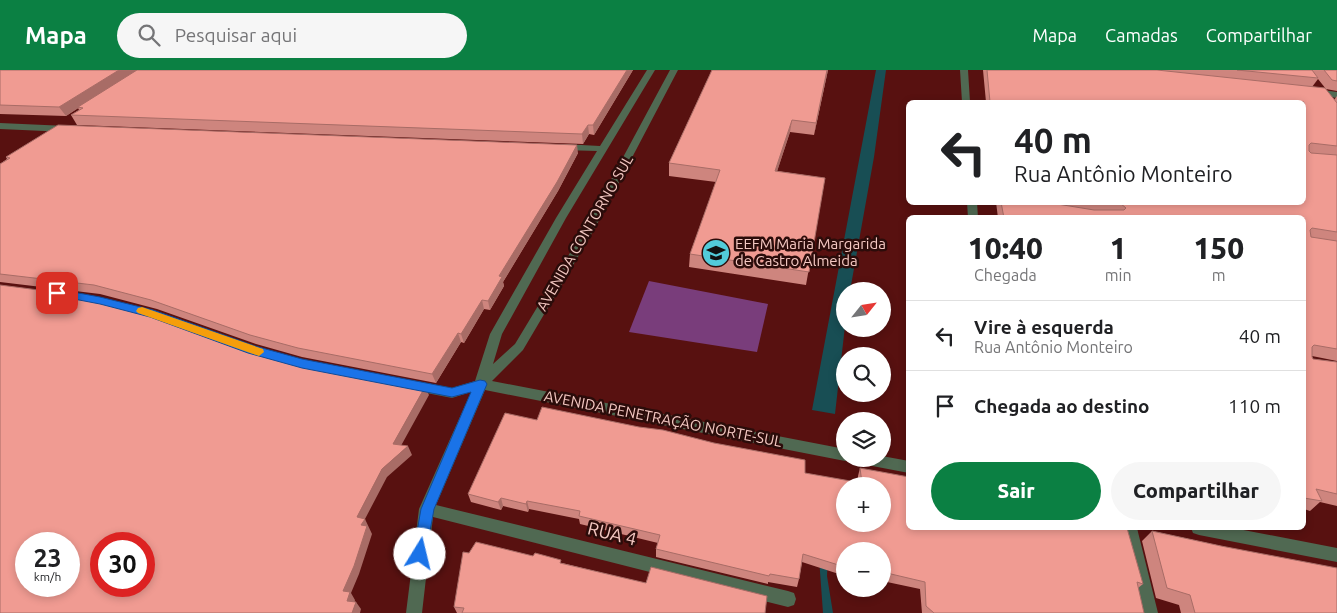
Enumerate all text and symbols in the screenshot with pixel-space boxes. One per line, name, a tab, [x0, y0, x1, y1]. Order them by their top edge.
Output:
search box	[117, 13, 467, 58]
icon: search	[135, 21, 163, 49]
text: Mapa	[25, 22, 87, 49]
text: Pesquisar aqui	[175, 24, 297, 46]
text: Mapa	[1032, 25, 1077, 45]
text: Camadas	[1105, 25, 1178, 45]
text: Compartilhar	[1206, 25, 1312, 45]
icon: left	[931, 120, 996, 185]
text: 40 m	[1014, 120, 1092, 160]
street label: AVENIDA CONTORNO SUL	[533, 152, 636, 314]
text: Rua Antônio Monteiro	[1014, 161, 1233, 186]
text: 10:40	[968, 231, 1043, 265]
text: 1	[1110, 231, 1127, 265]
text: 150	[1193, 231, 1244, 265]
place label: EEFM Maria Margarida de Castro Almeida	[735, 235, 886, 269]
school or university icon: EEFM Maria Margarida de Castro Almeida	[701, 238, 731, 268]
text: Chegada	[974, 266, 1037, 284]
text: min	[1105, 266, 1132, 284]
text: m	[1212, 266, 1226, 284]
pin	[36, 272, 78, 314]
icon: arrive	[43, 279, 71, 307]
north arrow	[836, 282, 891, 338]
map controls	[836, 282, 891, 597]
text: Vire à esquerda	[974, 316, 1114, 338]
icon: left	[931, 322, 959, 350]
text: 40 m	[1239, 325, 1281, 347]
text: Rua Antônio Monteiro	[974, 338, 1133, 356]
button: search	[836, 347, 891, 402]
street label: AVENIDA PENETRAÇÃO NORTE-SUL	[543, 387, 784, 450]
icon: arrive	[931, 392, 959, 420]
text: Chegada ao destino	[974, 395, 1150, 417]
text: 110 m	[1228, 395, 1281, 417]
button: layers	[836, 412, 891, 467]
button: Sair	[931, 462, 1101, 520]
button: Compartilhar	[1111, 462, 1281, 520]
button: +	[836, 477, 891, 532]
street label: RUA 4	[586, 517, 639, 549]
position arrow	[393, 527, 445, 579]
speed limit sign: 30	[90, 532, 155, 597]
button: −	[836, 542, 891, 597]
text: 23	[33, 544, 62, 572]
text: km/h	[34, 570, 61, 583]

